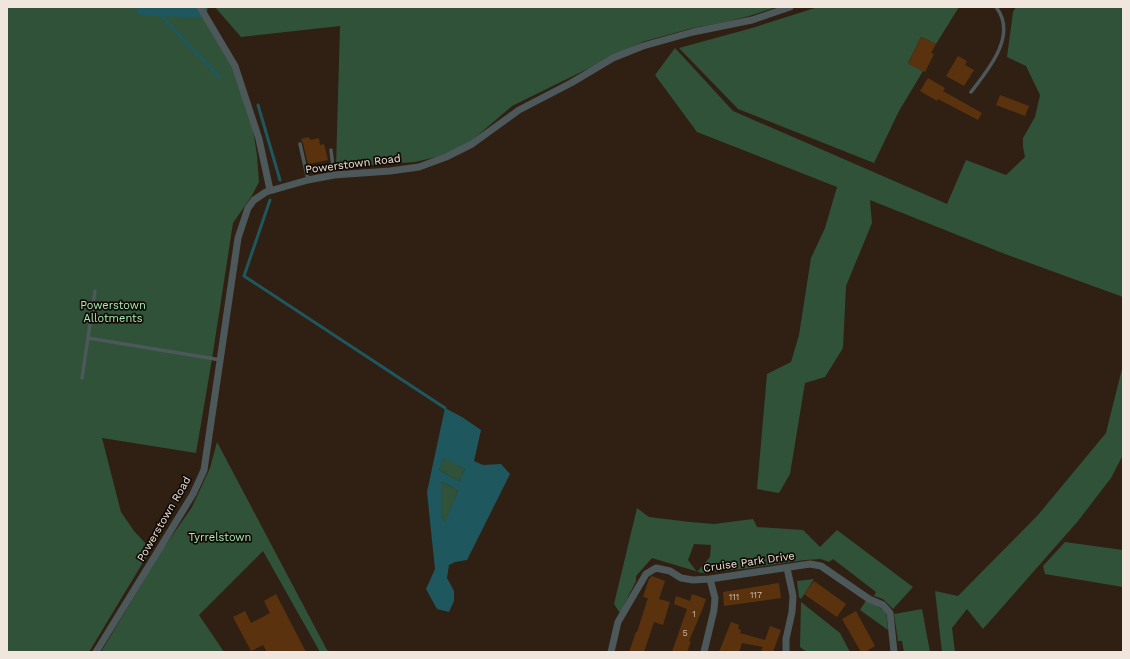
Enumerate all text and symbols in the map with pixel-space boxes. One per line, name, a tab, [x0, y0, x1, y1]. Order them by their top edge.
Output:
street label: Powerstown Road	[305, 152, 401, 176]
park label: Powerstown Allotments	[80, 299, 146, 325]
street label: Powerstown Road	[134, 474, 194, 564]
park label: Tyrrelstown	[189, 531, 251, 544]
street label: Cruise Park Drive	[702, 549, 796, 575]
house number: 117	[750, 590, 762, 600]
house number: 111	[729, 592, 739, 602]
house number: 1	[692, 609, 696, 619]
house number: 5	[682, 628, 688, 638]

